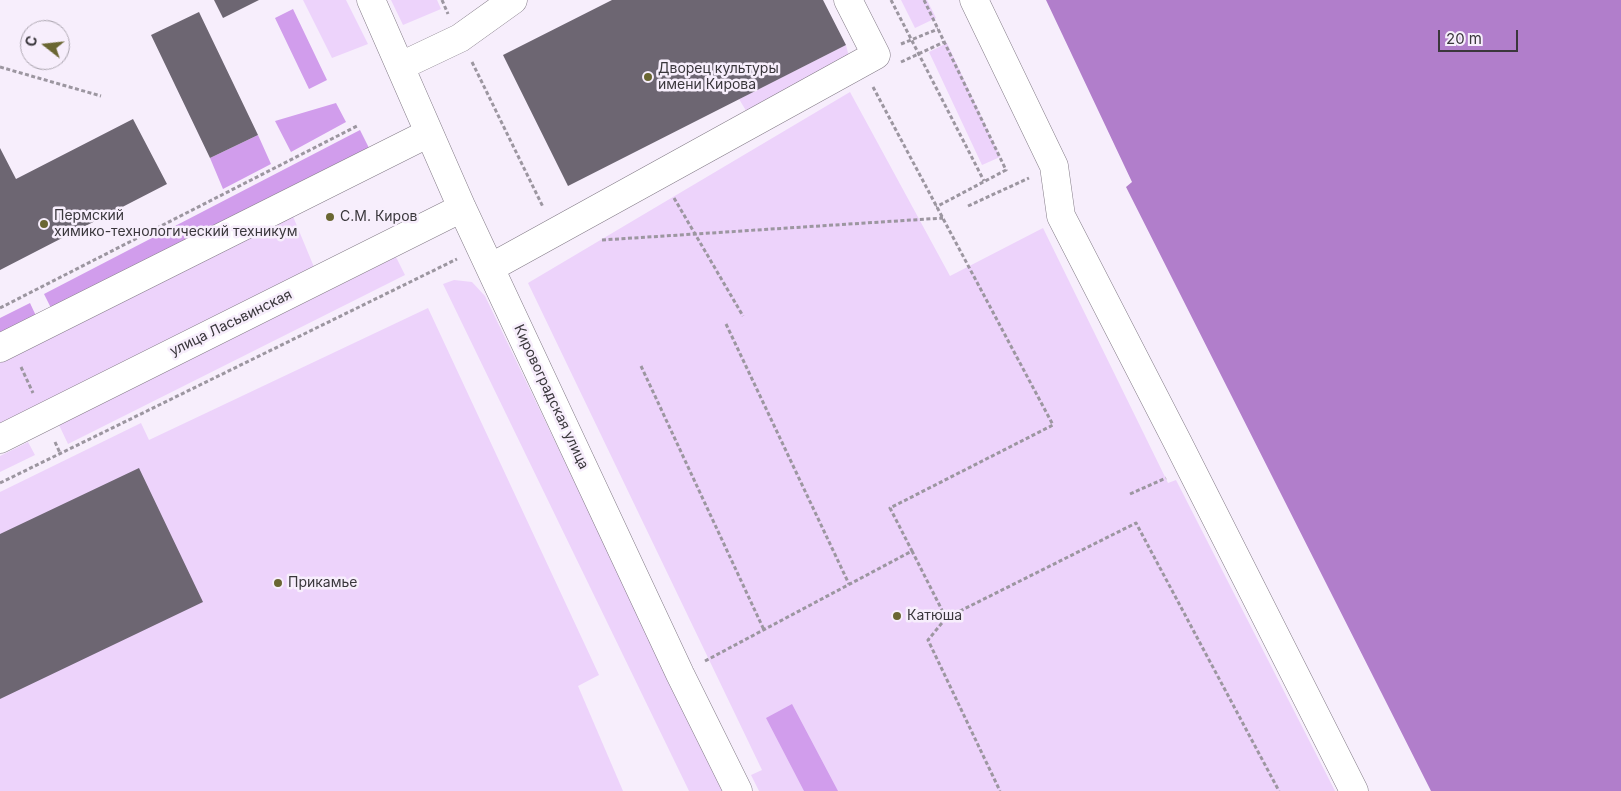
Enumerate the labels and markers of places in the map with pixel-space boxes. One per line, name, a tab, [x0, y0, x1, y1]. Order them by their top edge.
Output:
place label: Дворец культуры имени Кирова	[658, 61, 779, 94]
marker: Дворец культуры имени Кирова	[642, 71, 654, 83]
place label: Пермский химико-технологический техникум	[54, 208, 297, 240]
place label: С.М. Киров	[340, 209, 417, 225]
marker: С.М. Киров	[324, 211, 336, 223]
marker: Пермский химико-технологический техникум	[38, 218, 50, 230]
place label: Прикамье	[288, 575, 357, 591]
marker: Прикамье	[272, 577, 284, 589]
place label: Катюша	[907, 608, 962, 624]
marker: Катюша	[891, 610, 903, 622]

